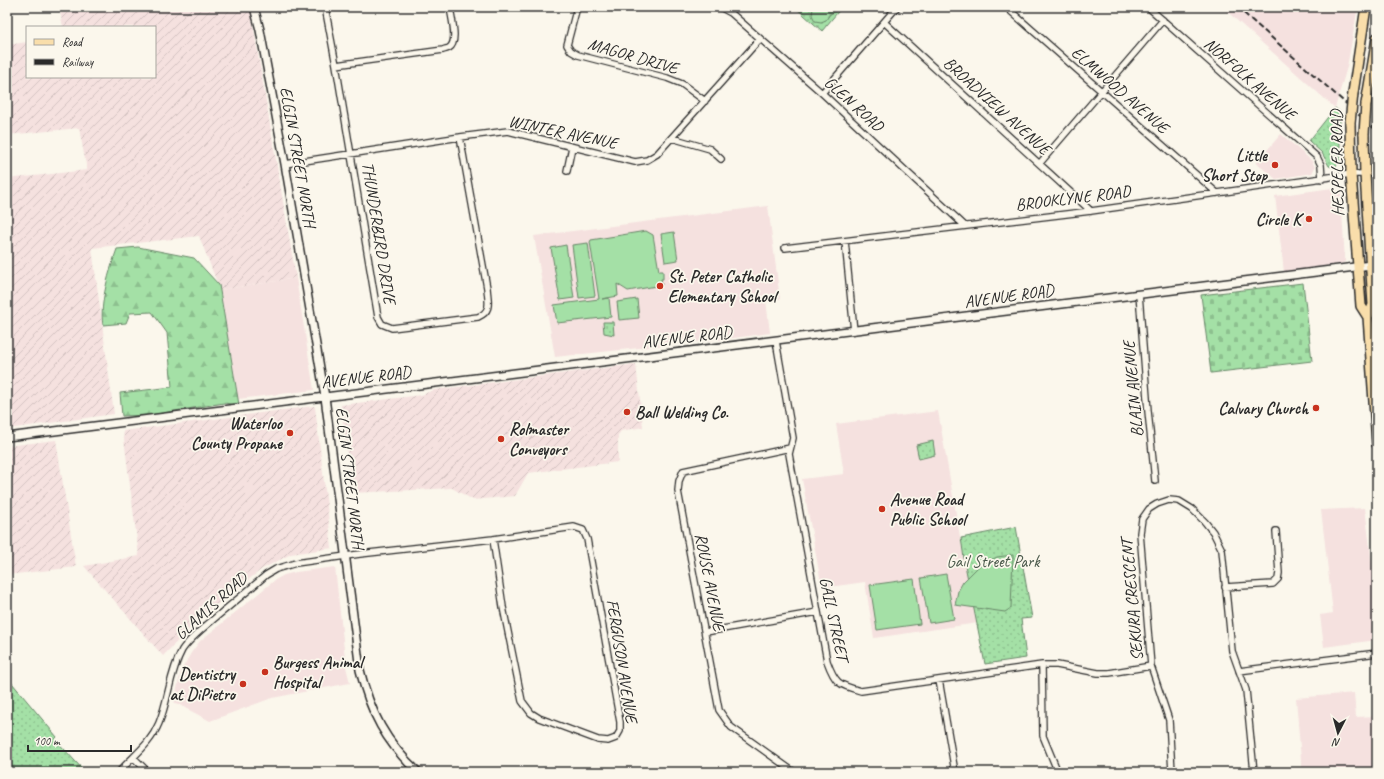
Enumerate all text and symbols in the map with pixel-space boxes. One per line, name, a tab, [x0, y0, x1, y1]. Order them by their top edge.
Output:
legend	[26, 26, 156, 78]
street label: MAGOR DRIVE	[586, 33, 682, 79]
street label: NORFOLK AVENUE	[1200, 33, 1302, 126]
text: Road	[62, 34, 84, 50]
street label: ELMWOOD AVENUE	[1067, 42, 1175, 139]
street label: BROADVIEW AVENUE	[939, 52, 1057, 161]
text: Railway	[62, 54, 94, 70]
street label: GLEN ROAD	[820, 72, 889, 137]
street label: ELGIN STREET NORTH	[275, 85, 321, 231]
street label: HESPELER ROAD	[1326, 107, 1348, 216]
street label: WINTER AVENUE	[507, 110, 622, 154]
place label: Little Short Stop	[1202, 145, 1269, 186]
street label: THUNDERBIRD DRIVE	[357, 160, 401, 308]
marker: Little Short Stop	[1270, 160, 1280, 170]
street label: BROOKLYNE ROAD	[1014, 180, 1133, 215]
place label: Circle K	[1256, 209, 1304, 230]
marker: Circle K	[1304, 214, 1314, 224]
place label: St. Peter Catholic Elementary School	[668, 266, 779, 307]
street label: AVENUE ROAD	[963, 279, 1057, 313]
marker: St. Peter Catholic Elementary School	[655, 281, 665, 291]
street label: AVENUE ROAD	[641, 321, 735, 353]
street label: BLAIN AVENUE	[1118, 337, 1148, 438]
street label: AVENUE ROAD	[320, 361, 414, 393]
place label: Calvary Church	[1218, 398, 1309, 419]
place label: Ball Welding Co.	[635, 402, 729, 423]
marker: Calvary Church	[1311, 403, 1321, 413]
street label: ELGIN STREET NORTH	[331, 406, 369, 552]
marker: Ball Welding Co.	[622, 407, 632, 417]
place label: Waterloo County Propane	[191, 413, 284, 454]
place label: Rolmaster Conveyors	[509, 419, 570, 460]
marker: Waterloo County Propane	[285, 428, 295, 438]
marker: Rolmaster Conveyors	[496, 434, 506, 444]
place label: Avenue Road Public School	[890, 489, 969, 530]
marker: Avenue Road Public School	[877, 504, 887, 514]
street label: ROUSE AVENUE	[690, 531, 730, 635]
street label: SEKURA CRESCENT	[1116, 534, 1148, 662]
park label: Gail Street Park	[947, 551, 1041, 572]
street label: GLAMIS ROAD	[170, 566, 253, 644]
street label: GAIL STREET	[815, 575, 854, 667]
street label: FERGUSON AVENUE	[602, 598, 642, 726]
place label: Burgess Animal Hospital	[273, 652, 366, 693]
place label: Dentistry at DiPietro	[169, 664, 237, 705]
marker: Burgess Animal Hospital	[260, 667, 270, 677]
marker: Dentistry at DiPietro	[238, 679, 248, 689]
north arrow	[1318, 713, 1358, 753]
scale bar	[28, 727, 131, 753]
text: 100 m	[34, 733, 61, 749]
text: N	[1331, 735, 1341, 750]

